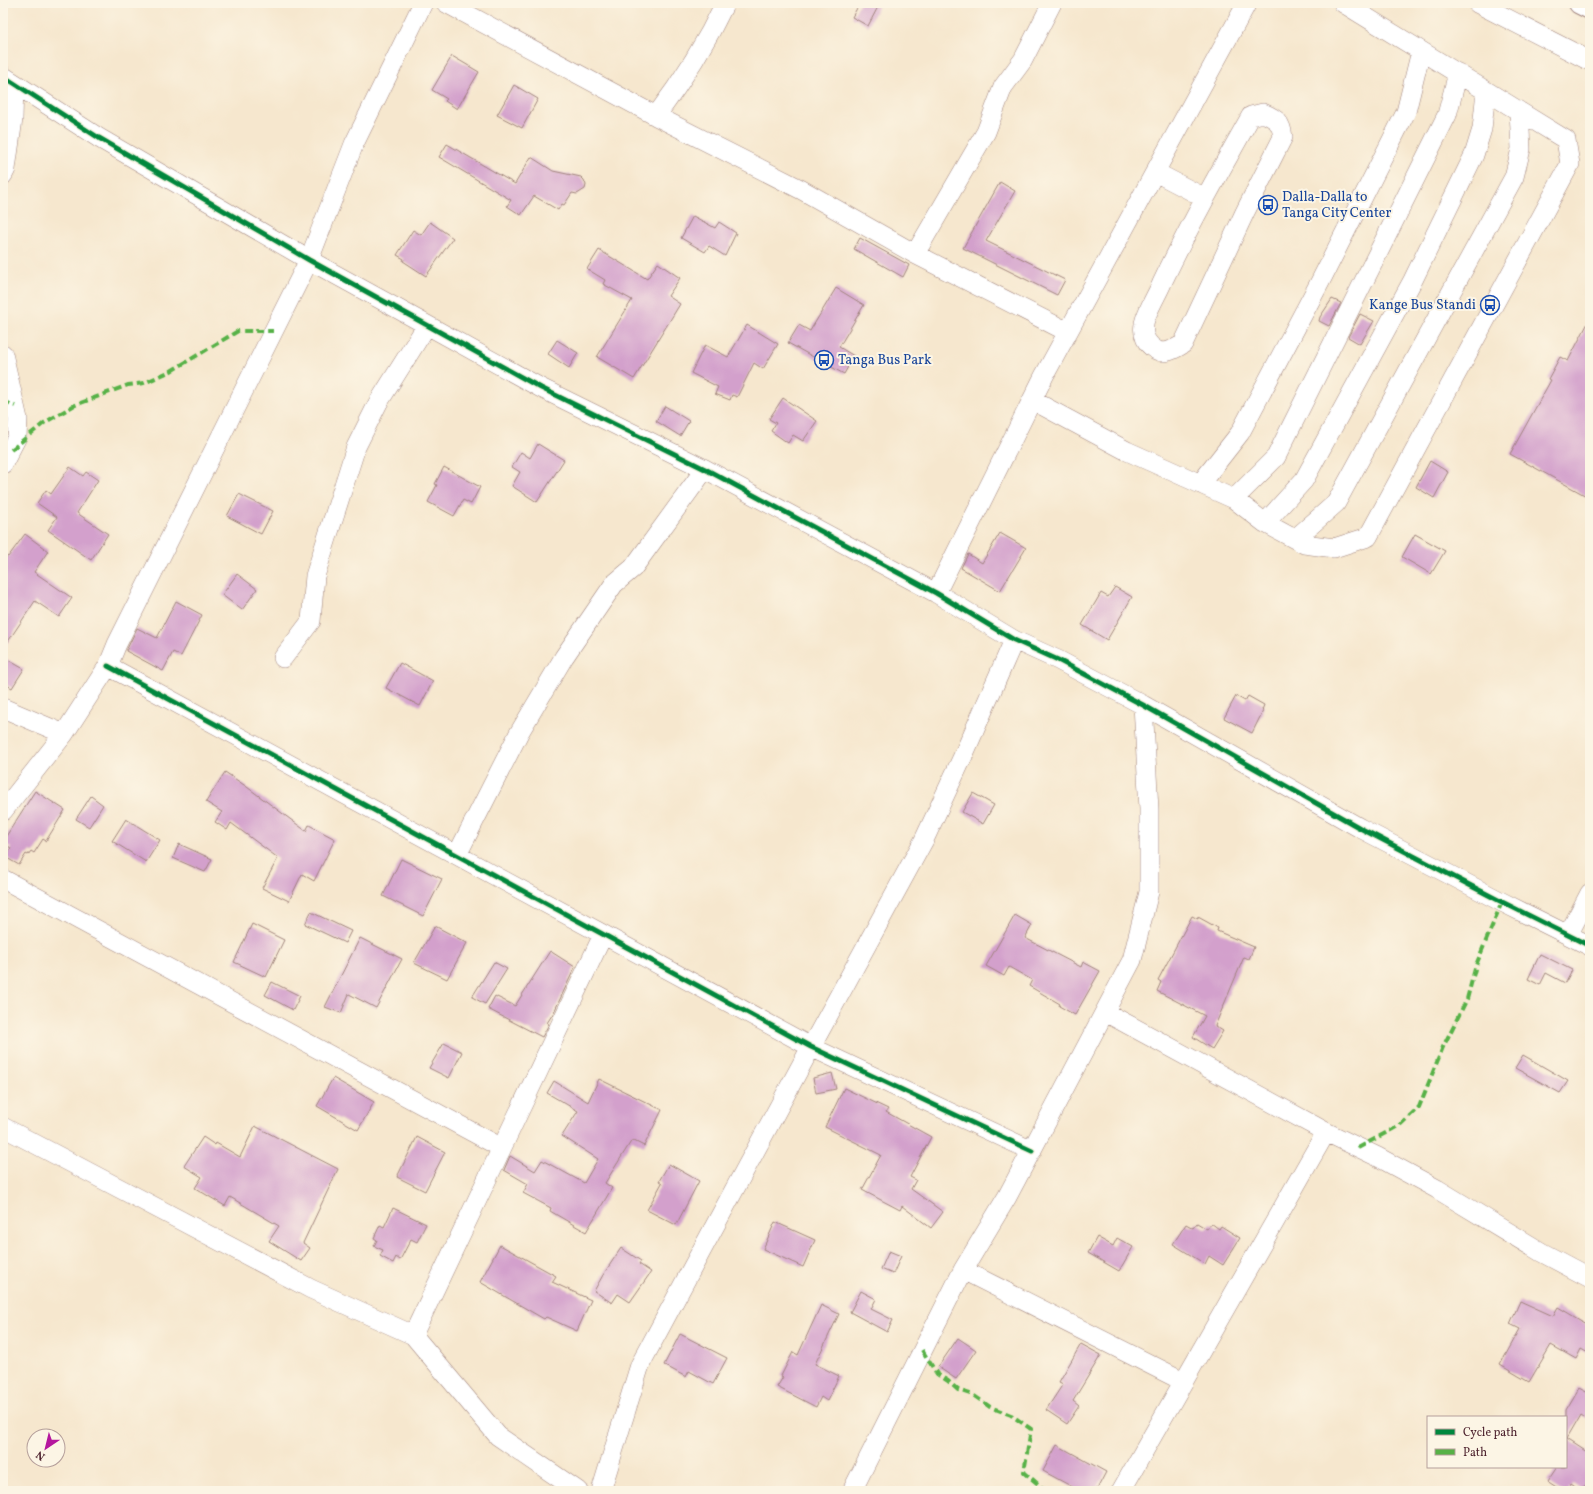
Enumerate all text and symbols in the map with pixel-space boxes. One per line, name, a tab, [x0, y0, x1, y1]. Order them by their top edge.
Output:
place label: Dalla-Dalla to Tanga City Center	[1282, 188, 1391, 223]
bus stop icon: Dalla-Dalla to Tanga City Center	[1257, 194, 1279, 216]
bus stop icon: Kange Bus Standi	[1479, 294, 1501, 316]
place label: Kange Bus Standi	[1369, 296, 1476, 315]
bus stop icon: Tanga Bus Park	[813, 349, 835, 371]
place label: Tanga Bus Park	[838, 351, 932, 370]
legend	[1427, 1416, 1567, 1468]
text: Cycle path	[1463, 1425, 1518, 1441]
north arrow	[26, 1428, 66, 1468]
text: Path	[1463, 1445, 1487, 1461]
text: N	[34, 1447, 49, 1463]

